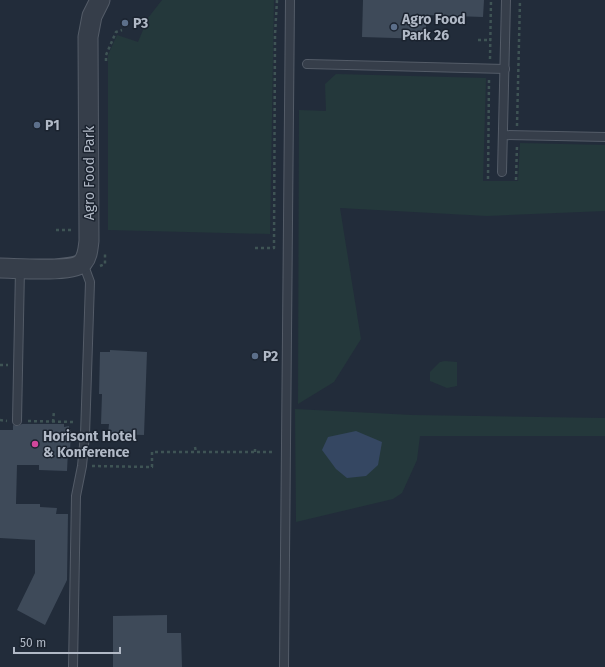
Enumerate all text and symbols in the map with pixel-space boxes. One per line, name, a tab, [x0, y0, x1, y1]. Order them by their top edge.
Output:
place label: Agro Food Park 26	[401, 11, 466, 44]
place label: P3	[133, 15, 148, 32]
marker: P3	[120, 18, 130, 28]
marker: Agro Food Park 26	[389, 22, 399, 32]
place label: P1	[45, 117, 60, 134]
marker: P1	[32, 120, 42, 130]
street label: Agro Food Park	[81, 125, 98, 220]
place label: P2	[263, 348, 278, 365]
marker: P2	[250, 351, 260, 361]
place label: Horisont Hotel & Konference	[43, 428, 137, 461]
marker: Horisont Hotel & Konference	[30, 439, 40, 449]
scale bar	[14, 629, 120, 655]
text: 50 m	[20, 636, 46, 650]

